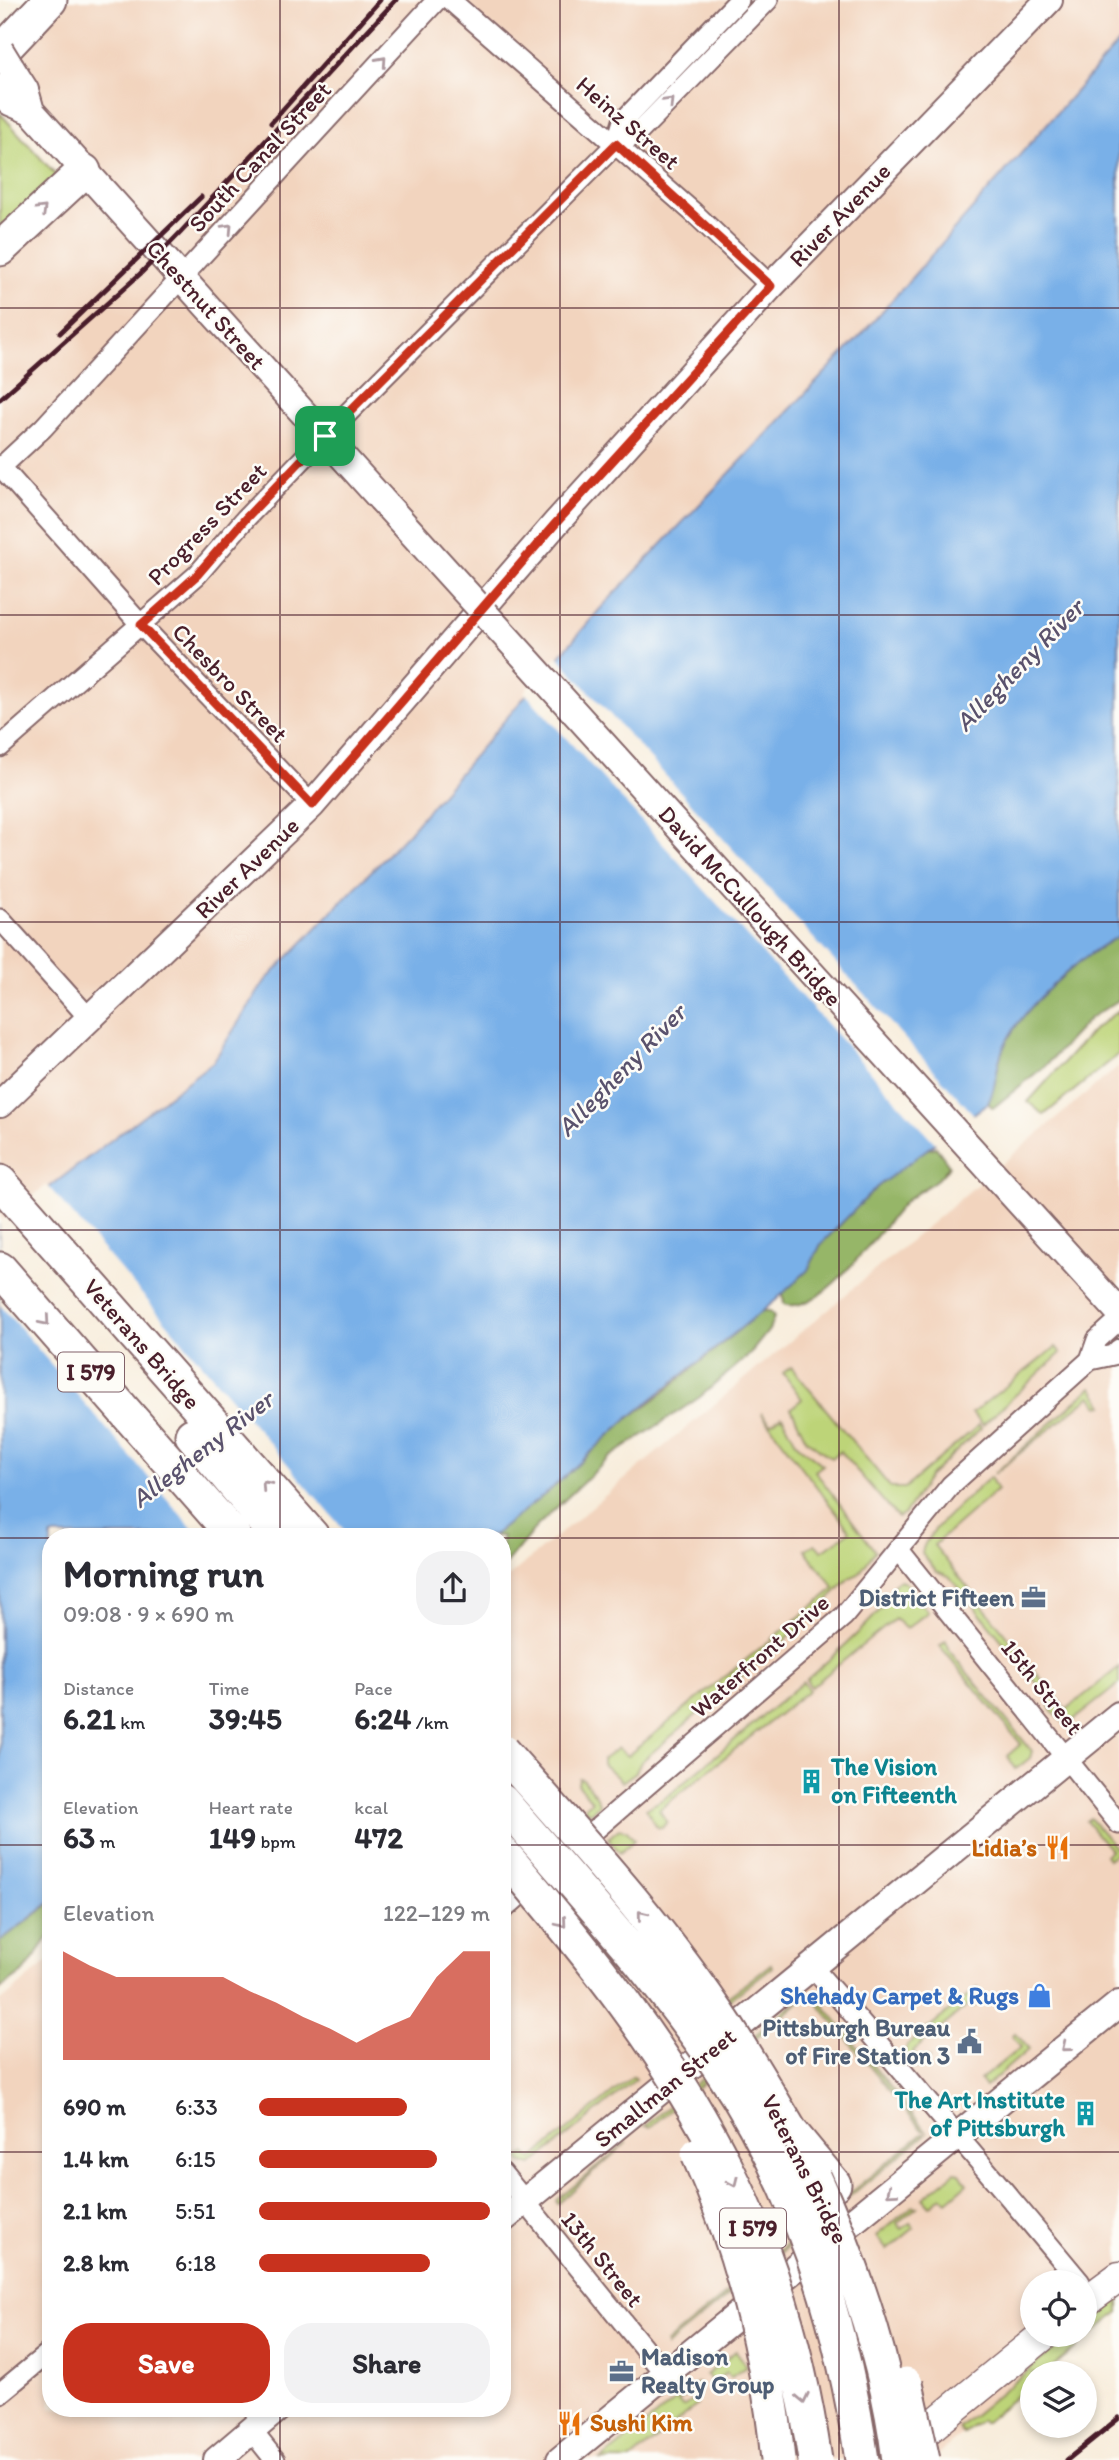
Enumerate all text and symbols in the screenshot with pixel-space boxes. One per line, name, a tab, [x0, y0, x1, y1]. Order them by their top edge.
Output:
one-way arrow	[374, 56, 386, 69]
street label: Heinz Street	[571, 70, 686, 176]
street label: South Canal Street	[182, 75, 337, 238]
one-way arrow	[660, 97, 673, 110]
street label: River Avenue	[783, 156, 897, 273]
one-way arrow	[33, 205, 46, 218]
one-way arrow	[219, 223, 232, 236]
street label: Chestnut Street	[141, 234, 272, 376]
pin	[295, 406, 355, 466]
icon: arrive	[306, 417, 344, 455]
street label: Progress Street	[141, 456, 272, 591]
water label: Allegheny River	[948, 590, 1092, 738]
street label: Chesbro Street	[166, 617, 294, 748]
street label: David McCullough Bridge	[653, 799, 848, 1012]
street label: River Avenue	[188, 811, 305, 925]
water label: Allegheny River	[550, 995, 694, 1143]
street label: Veterans Bridge	[78, 1272, 207, 1415]
one-way arrow	[37, 1312, 49, 1325]
road number: I 579	[58, 1352, 124, 1392]
water label: Allegheny River	[124, 1381, 282, 1515]
one-way arrow	[262, 1481, 274, 1494]
text: Morning run	[63, 1551, 264, 1597]
button: share	[416, 1551, 490, 1625]
place label: District Fifteen	[859, 1583, 1014, 1612]
office icon: District Fifteen	[1020, 1584, 1048, 1612]
street label: Waterfront Drive	[685, 1588, 835, 1724]
text: 09:08 · 9 × 690 m	[63, 1600, 234, 1628]
street label: 15th Street	[995, 1633, 1090, 1740]
text: Distance	[63, 1677, 134, 1700]
text: Time	[209, 1677, 249, 1700]
text: Pace	[354, 1677, 392, 1700]
text: 6.21	[63, 1700, 116, 1737]
text: 39:45	[209, 1700, 282, 1737]
text: 6:24	[354, 1700, 411, 1737]
text: km	[116, 1711, 145, 1734]
text: /km	[411, 1711, 449, 1734]
place label: The Vision on Fifteenth	[830, 1752, 957, 1809]
building icon: The Vision on Fifteenth	[797, 1767, 825, 1795]
text: Elevation	[63, 1796, 139, 1819]
text: Heart rate	[209, 1796, 293, 1819]
text: kcal	[354, 1796, 388, 1819]
text: 63	[63, 1819, 95, 1856]
text: 149	[209, 1819, 256, 1856]
text: 472	[354, 1819, 403, 1856]
text: m	[95, 1830, 116, 1853]
text: bpm	[256, 1830, 296, 1853]
place label: Lidia’s	[972, 1833, 1037, 1862]
restaurant icon: Lidia’s	[1043, 1834, 1071, 1862]
text: Elevation	[63, 1899, 154, 1927]
text: 122–129 m	[383, 1899, 490, 1927]
one-way arrow	[637, 1910, 650, 1922]
one-way arrow	[554, 1914, 566, 1927]
place label: Shehady Carpet & Rugs	[780, 1981, 1019, 2011]
shop icon: Shehady Carpet & Rugs	[1025, 1982, 1053, 2010]
place label: Pittsburgh Bureau of Fire Station 3	[762, 2013, 951, 2070]
street label: Smallman Street	[588, 2022, 741, 2154]
public building icon: Pittsburgh Bureau of Fire Station 3	[956, 2028, 984, 2056]
one-way arrow	[1061, 2039, 1074, 2051]
place label: The Art Institute of Pittsburgh	[894, 2085, 1065, 2143]
street label: Veterans Bridge	[755, 2089, 856, 2248]
text: 690 m	[63, 2093, 126, 2121]
text: 6:33	[175, 2093, 218, 2121]
building icon: The Art Institute of Pittsburgh	[1071, 2100, 1099, 2128]
text: 1.4 km	[63, 2145, 129, 2173]
text: 6:15	[175, 2145, 216, 2173]
one-way arrow	[725, 2175, 739, 2187]
one-way arrow	[886, 2184, 899, 2196]
text: 2.1 km	[63, 2197, 127, 2225]
text: 5:51	[175, 2197, 215, 2225]
street label: 13th Street	[555, 2205, 650, 2312]
road number: I 579	[720, 2208, 786, 2248]
text: 2.8 km	[63, 2249, 129, 2277]
text: 6:18	[175, 2249, 216, 2277]
map controls	[1020, 2270, 1097, 2438]
button: locate	[1020, 2270, 1097, 2347]
button: Save	[63, 2323, 270, 2403]
button: Share	[284, 2323, 490, 2403]
place label: Madison Realty Group	[641, 2342, 775, 2400]
office icon: Madison Realty Group	[607, 2357, 635, 2385]
button: layers	[1020, 2361, 1097, 2438]
one-way arrow	[795, 2392, 810, 2404]
place label: Sushi Kim	[590, 2408, 693, 2437]
restaurant icon: Sushi Kim	[556, 2409, 584, 2437]

